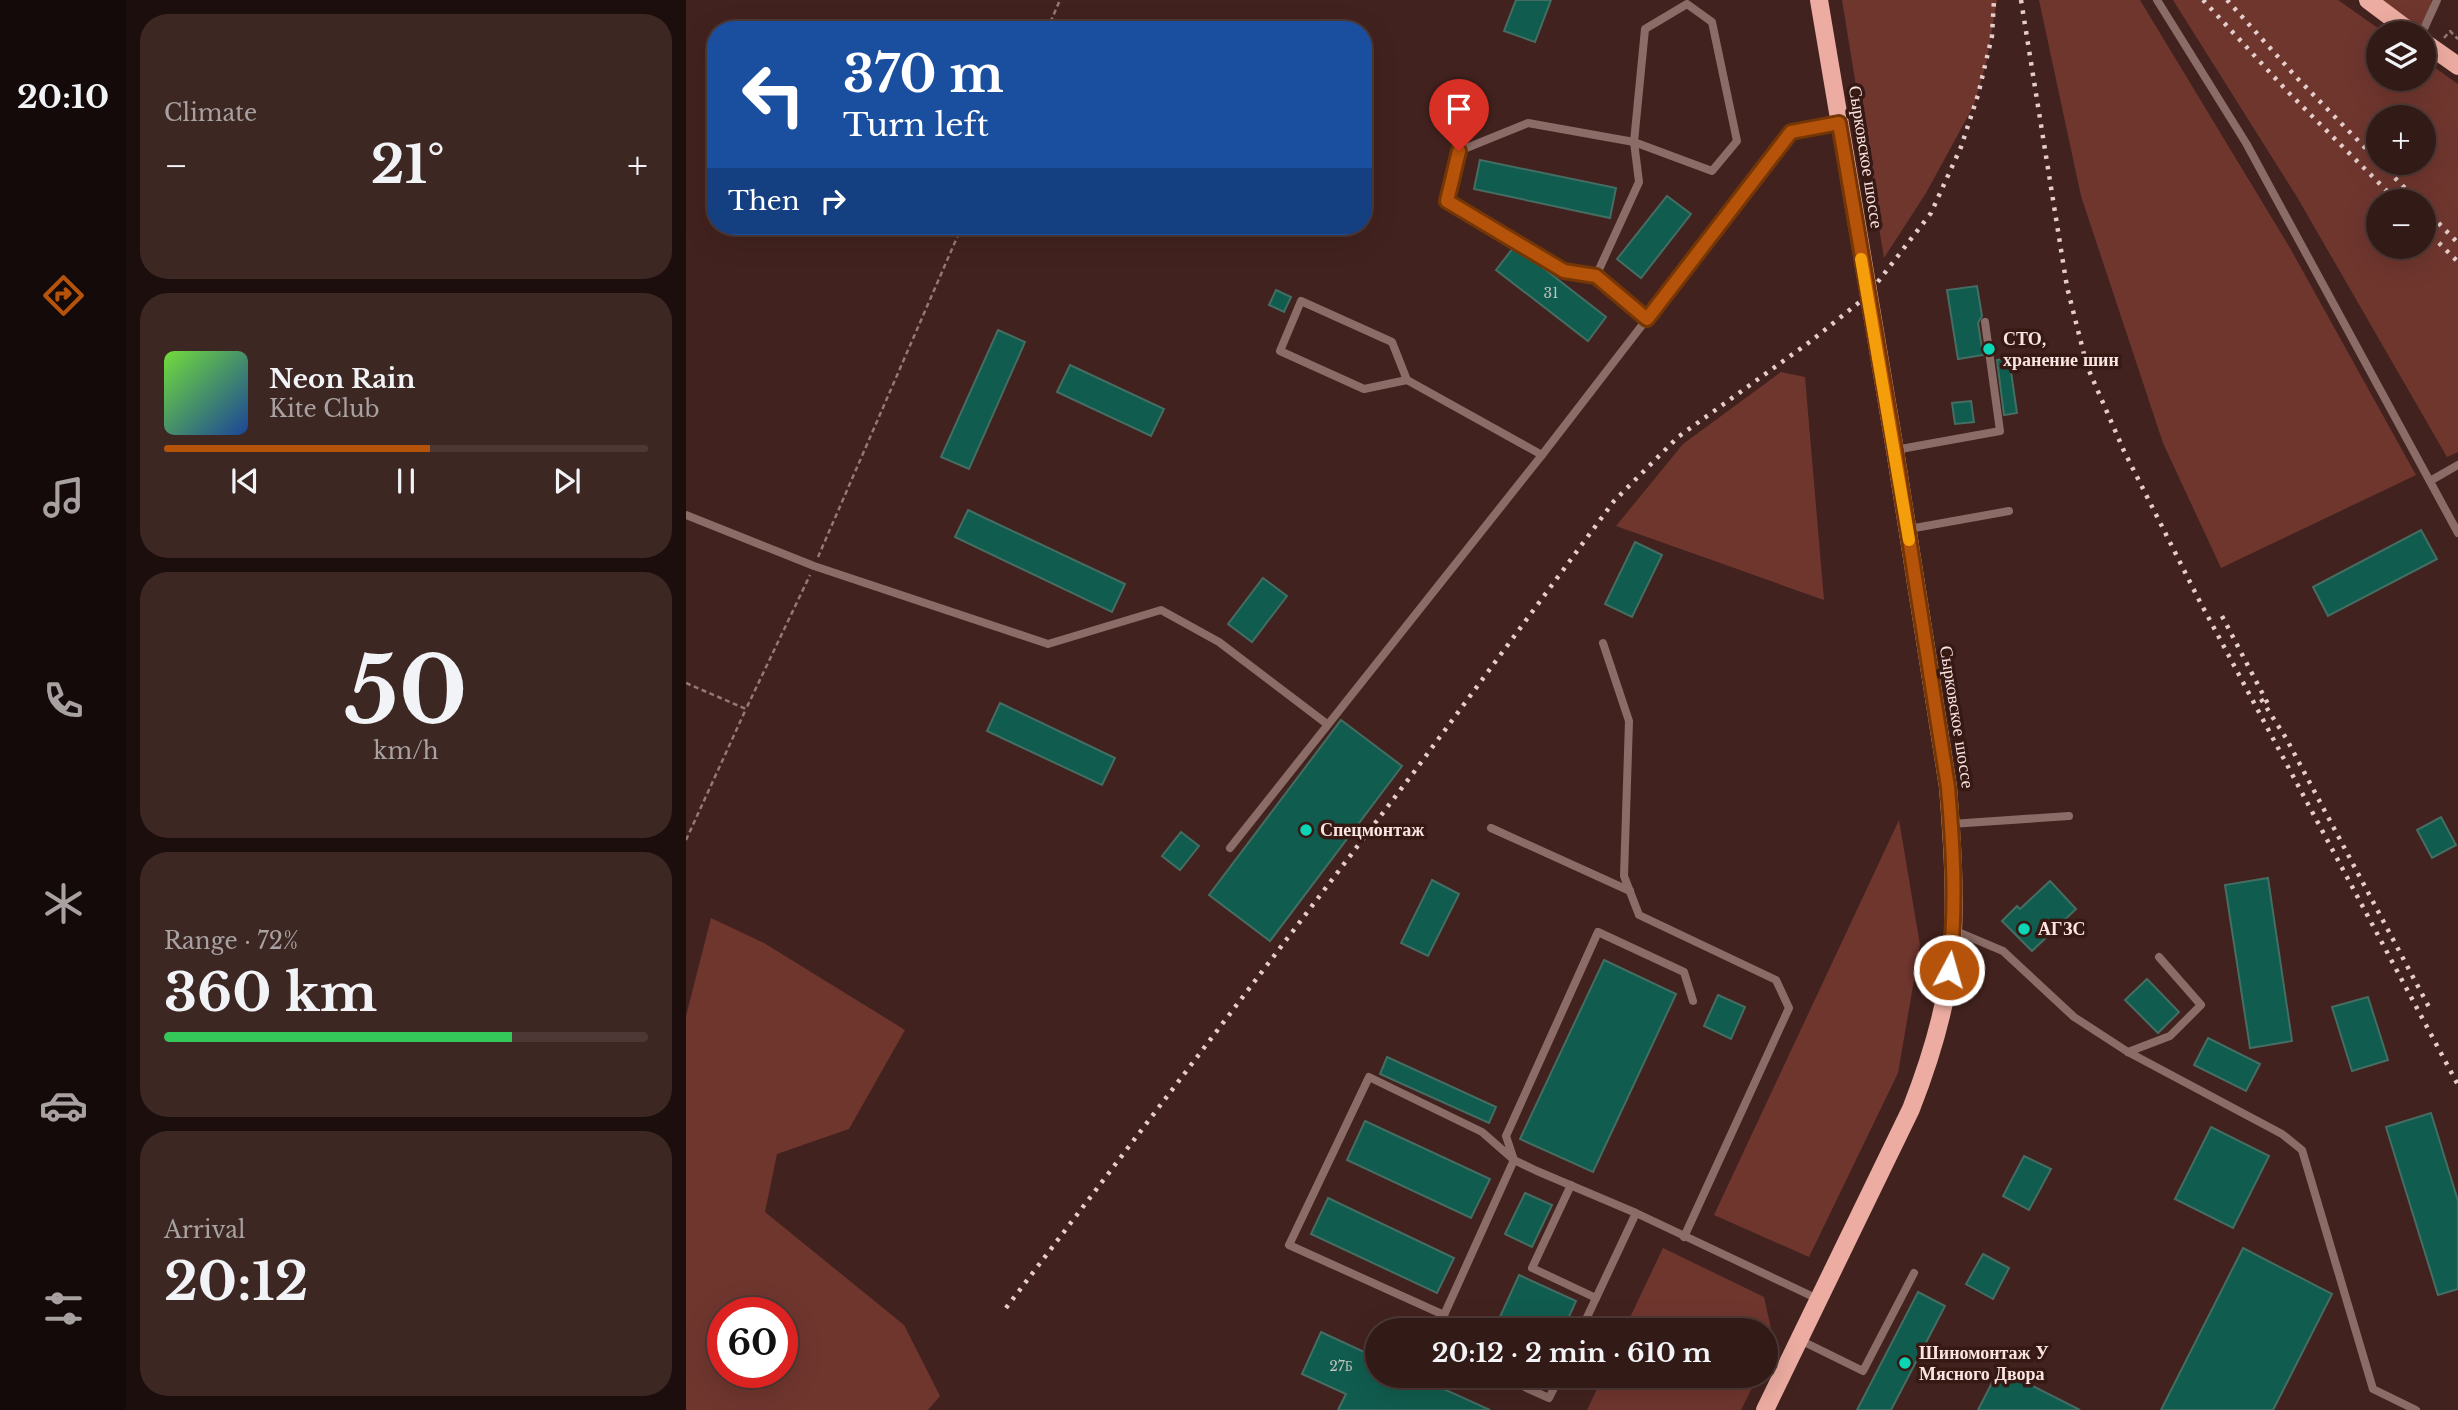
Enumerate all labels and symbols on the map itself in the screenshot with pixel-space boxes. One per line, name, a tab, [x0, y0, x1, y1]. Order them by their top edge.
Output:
pin	[1429, 79, 1489, 151]
street label: Сырковское шоссе	[1844, 84, 1888, 230]
house number: 31	[1544, 284, 1558, 302]
place label: СТО, хранение шин	[2003, 328, 2119, 371]
marker: СТО, хранение шин	[1981, 341, 1997, 357]
street label: Сырковское шоссе	[1935, 644, 1979, 790]
place label: Спецмонтаж	[1320, 819, 1425, 841]
marker: Спецмонтаж	[1298, 822, 1314, 838]
place label: АГЗС	[2038, 918, 2085, 940]
marker: АГЗС	[2016, 921, 2032, 937]
position arrow	[1912, 933, 1986, 1007]
speed limit sign: 60	[707, 1297, 798, 1388]
place label: Шиномонтаж У Мясного Двора	[1919, 1342, 2049, 1385]
marker: Шиномонтаж У Мясного Двора	[1897, 1355, 1913, 1371]
house number: 27Б	[1329, 1357, 1353, 1375]

